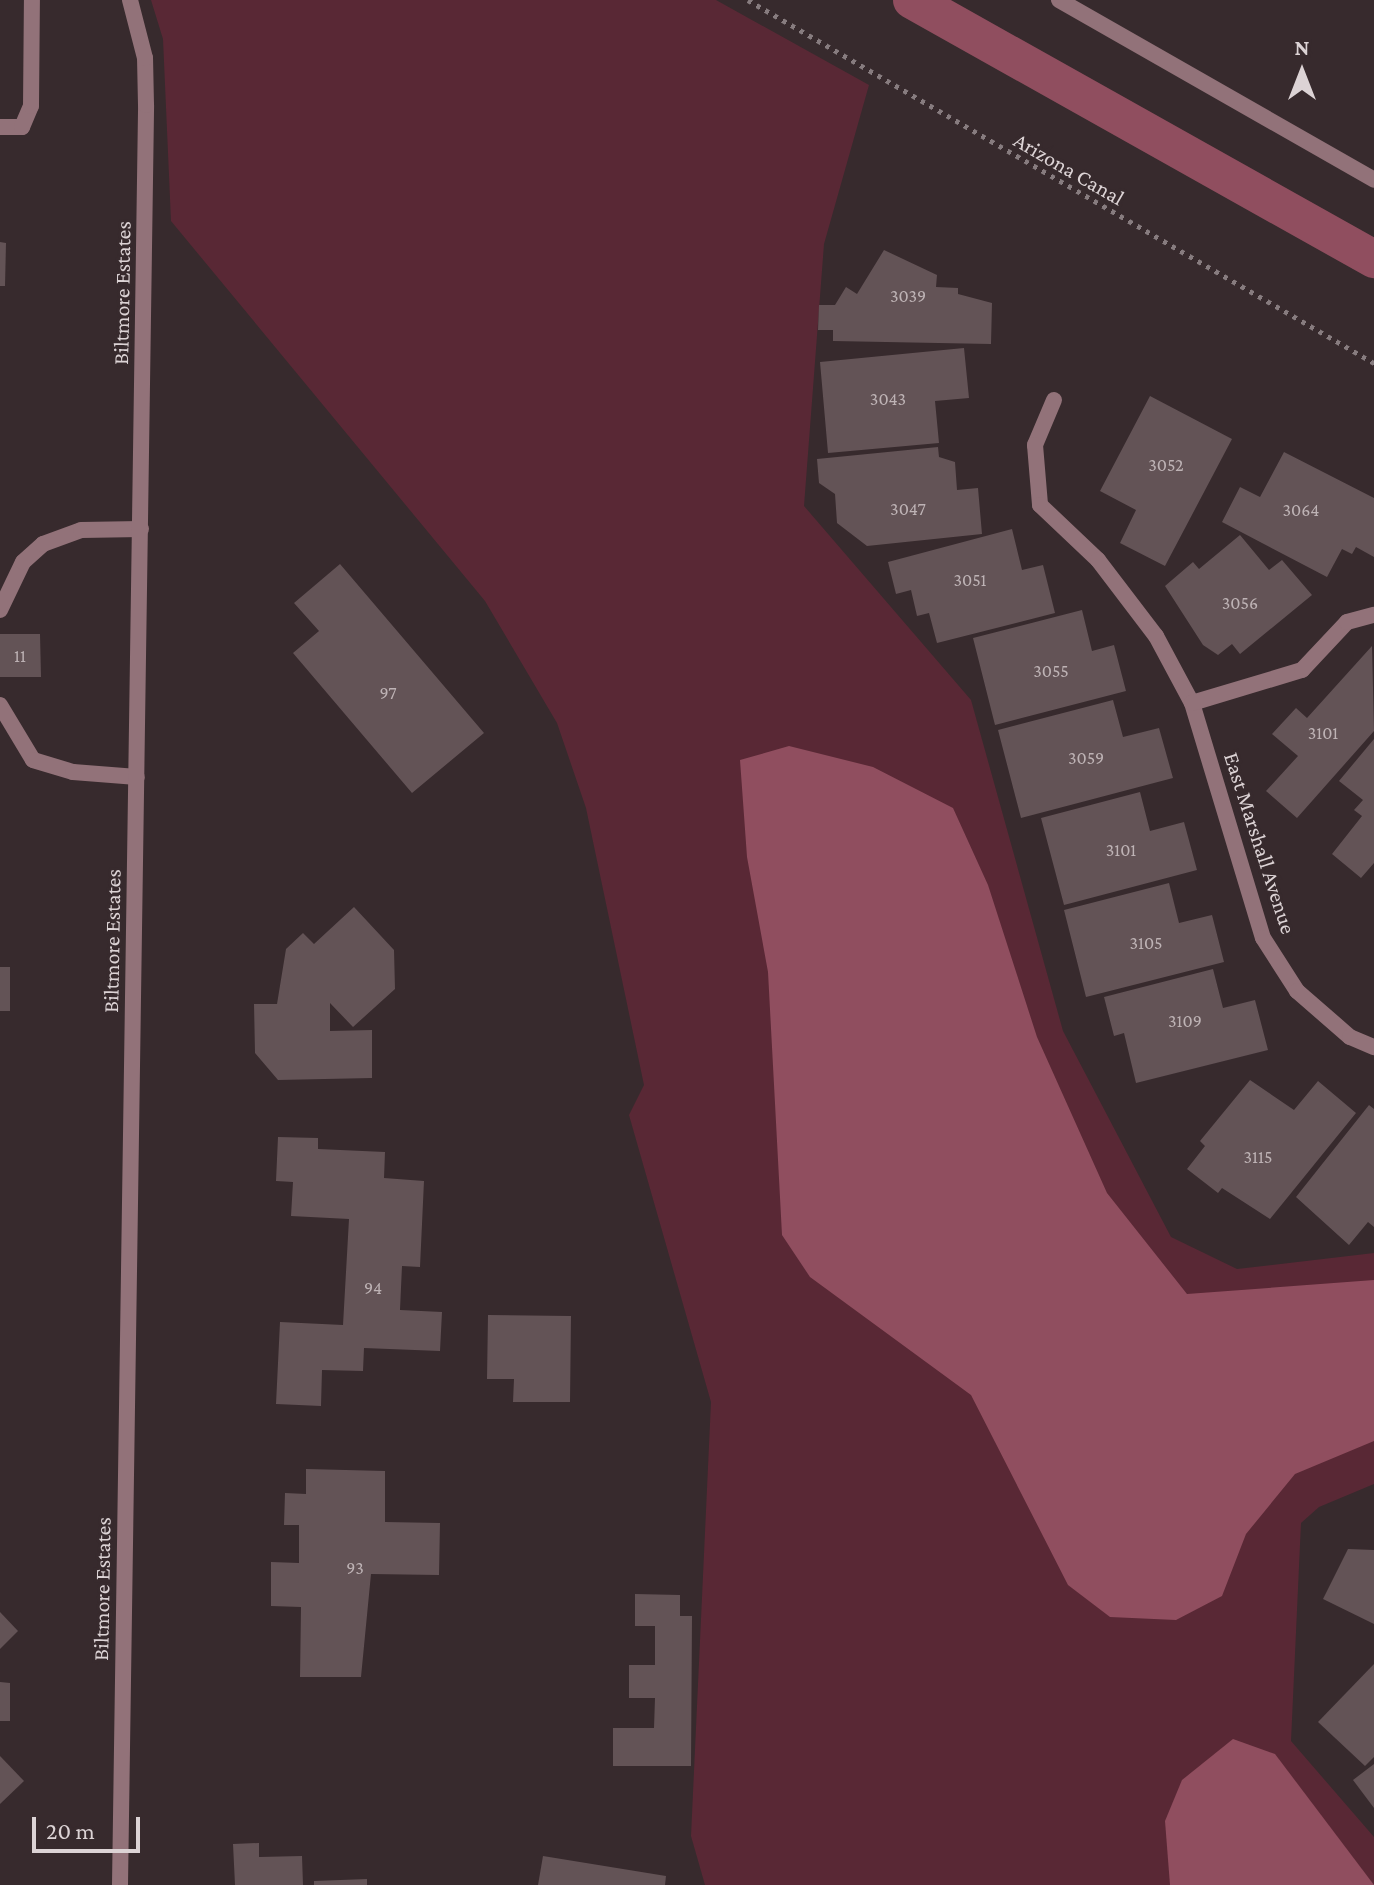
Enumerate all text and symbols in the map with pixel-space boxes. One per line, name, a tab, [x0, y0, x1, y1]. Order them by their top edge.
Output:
north arrow	[1262, 32, 1342, 112]
text: N	[1295, 35, 1310, 60]
street label: Arizona Canal	[1009, 127, 1129, 211]
street label: Biltmore Estates	[108, 221, 136, 365]
house number: 3039	[890, 285, 926, 307]
house number: 3043	[870, 388, 906, 410]
house number: 3052	[1148, 454, 1184, 476]
house number: 3047	[890, 498, 926, 520]
house number: 3064	[1282, 499, 1320, 521]
house number: 3051	[953, 569, 987, 591]
house number: 3056	[1222, 592, 1258, 614]
house number: 11	[14, 645, 26, 667]
house number: 3055	[1033, 660, 1069, 682]
house number: 97	[379, 682, 397, 704]
house number: 3101	[1308, 722, 1338, 744]
house number: 3059	[1068, 747, 1104, 769]
street label: East Marshall Avenue	[1218, 749, 1302, 937]
house number: 3101	[1106, 839, 1136, 861]
street label: Biltmore Estates	[98, 869, 126, 1013]
house number: 3105	[1129, 932, 1163, 954]
house number: 3109	[1168, 1010, 1202, 1032]
house number: 3115	[1244, 1146, 1272, 1168]
house number: 94	[364, 1277, 382, 1299]
street label: Biltmore Estates	[88, 1517, 116, 1661]
house number: 93	[346, 1557, 364, 1579]
scale bar	[36, 1801, 144, 1851]
text: 20 m	[46, 1817, 95, 1844]

